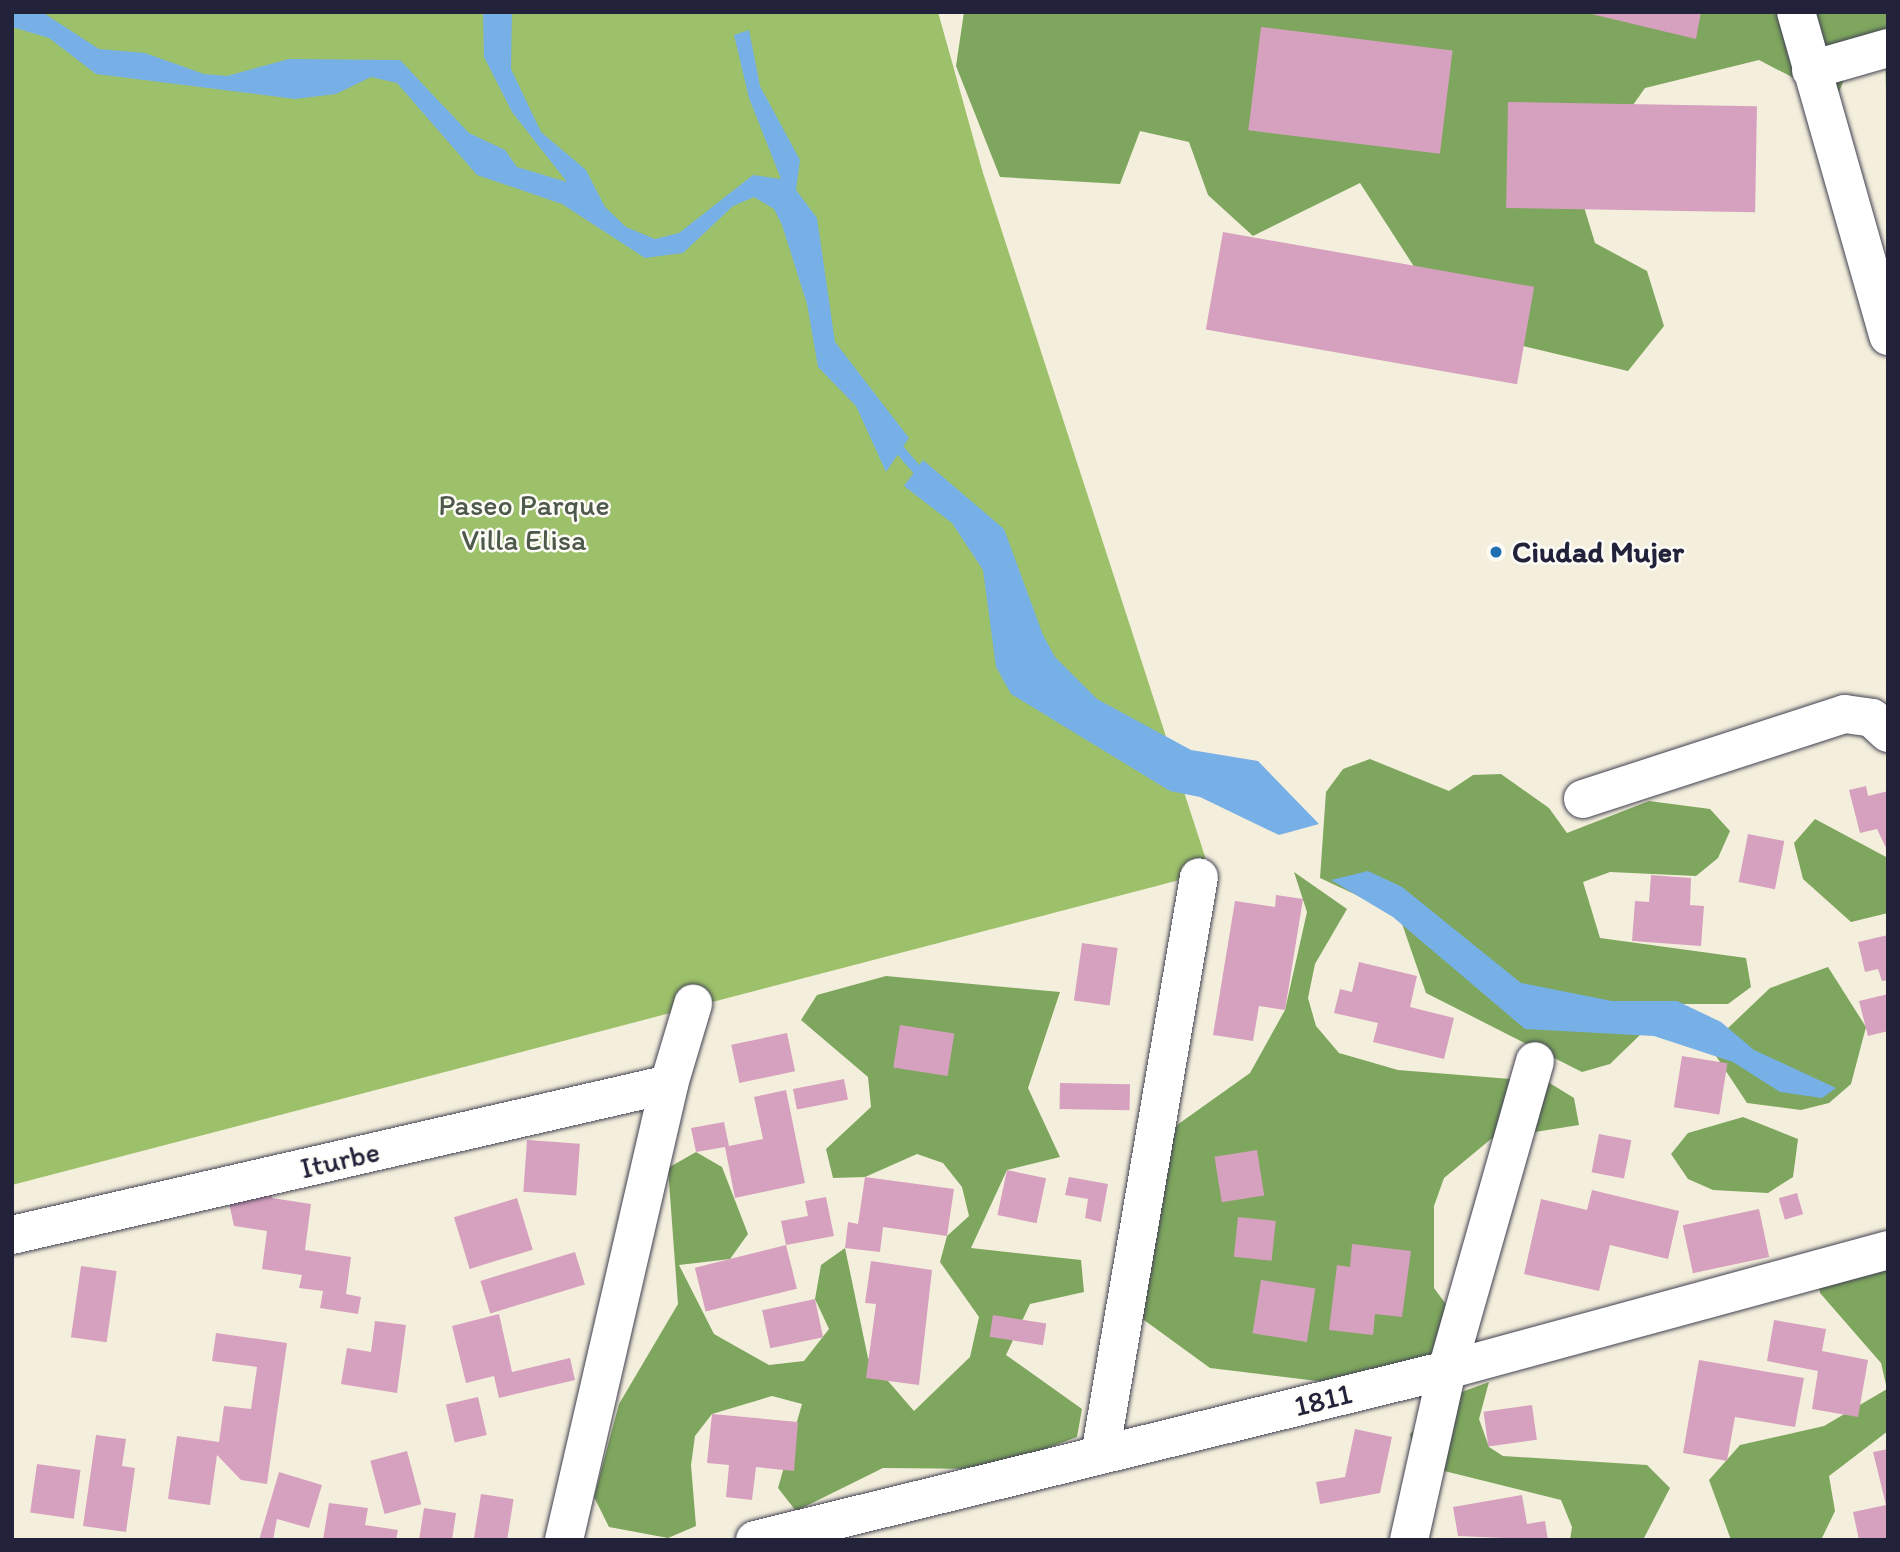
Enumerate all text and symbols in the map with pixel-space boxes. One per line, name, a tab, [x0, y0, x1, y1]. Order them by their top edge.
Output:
park label: Paseo Parque Villa Elisa	[438, 487, 610, 558]
place label: Ciudad Mujer	[1512, 534, 1683, 570]
marker: Ciudad Mujer	[1486, 542, 1506, 562]
street label: Iturbe	[297, 1133, 383, 1187]
street label: 1811	[1290, 1375, 1356, 1425]

